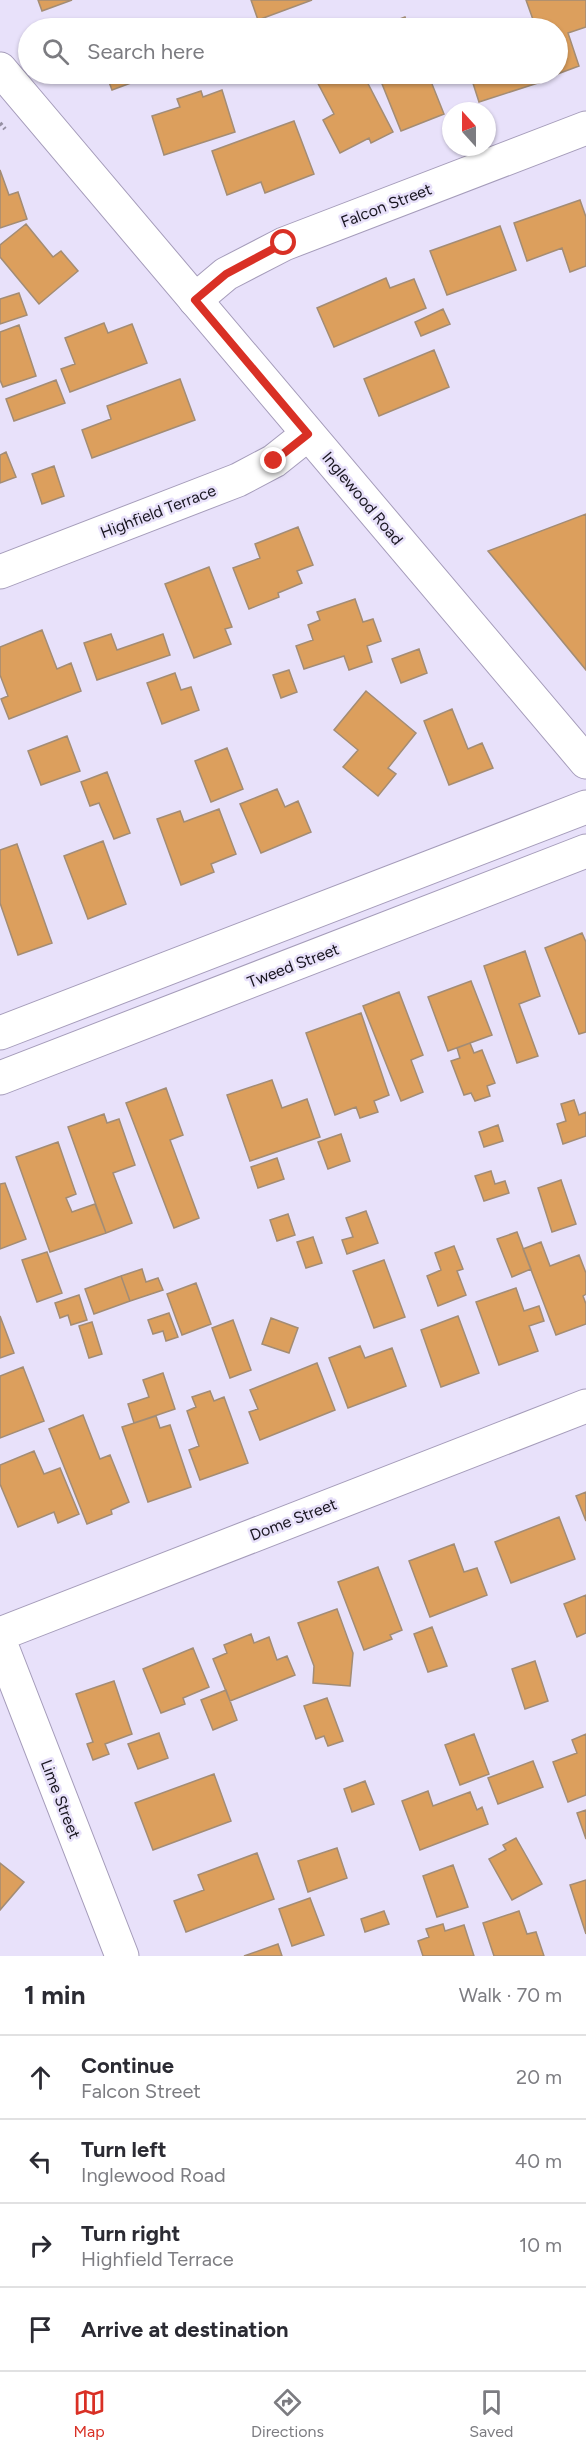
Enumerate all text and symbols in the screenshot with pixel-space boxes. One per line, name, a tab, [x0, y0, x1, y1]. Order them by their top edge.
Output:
search box	[18, 18, 568, 84]
icon: search	[39, 35, 72, 68]
text: Search here	[87, 38, 205, 65]
north arrow	[442, 102, 496, 156]
street label: Falcon Street	[338, 179, 434, 232]
route start	[270, 229, 296, 255]
route end	[260, 447, 286, 473]
street label: Inglewood Road	[318, 448, 407, 549]
street label: Highfield Terrace	[98, 481, 219, 542]
street label: Tweed Street	[245, 939, 342, 992]
street label: Dome Street	[247, 1494, 339, 1545]
street label: Lime Street	[37, 1757, 84, 1841]
text: 1 min	[24, 1979, 85, 2011]
text: Walk · 70 m	[459, 1983, 562, 2007]
text: Continue	[81, 2052, 174, 2079]
icon: ahead	[24, 2061, 57, 2094]
text: 20 m	[516, 2065, 562, 2089]
text: Falcon Street	[81, 2079, 201, 2103]
text: Turn left	[81, 2136, 167, 2163]
icon: left	[24, 2145, 57, 2178]
text: 40 m	[515, 2149, 562, 2173]
text: Inglewood Road	[81, 2163, 226, 2187]
text: Turn right	[81, 2220, 180, 2247]
icon: right	[24, 2229, 57, 2262]
text: 10 m	[519, 2233, 562, 2257]
text: Highfield Terrace	[81, 2247, 234, 2271]
icon: arrive	[24, 2313, 57, 2346]
text: Arrive at destination	[81, 2316, 289, 2343]
tab: Map	[73, 2386, 106, 2441]
tab: Directions	[251, 2386, 324, 2441]
tab: Saved	[469, 2386, 513, 2441]

